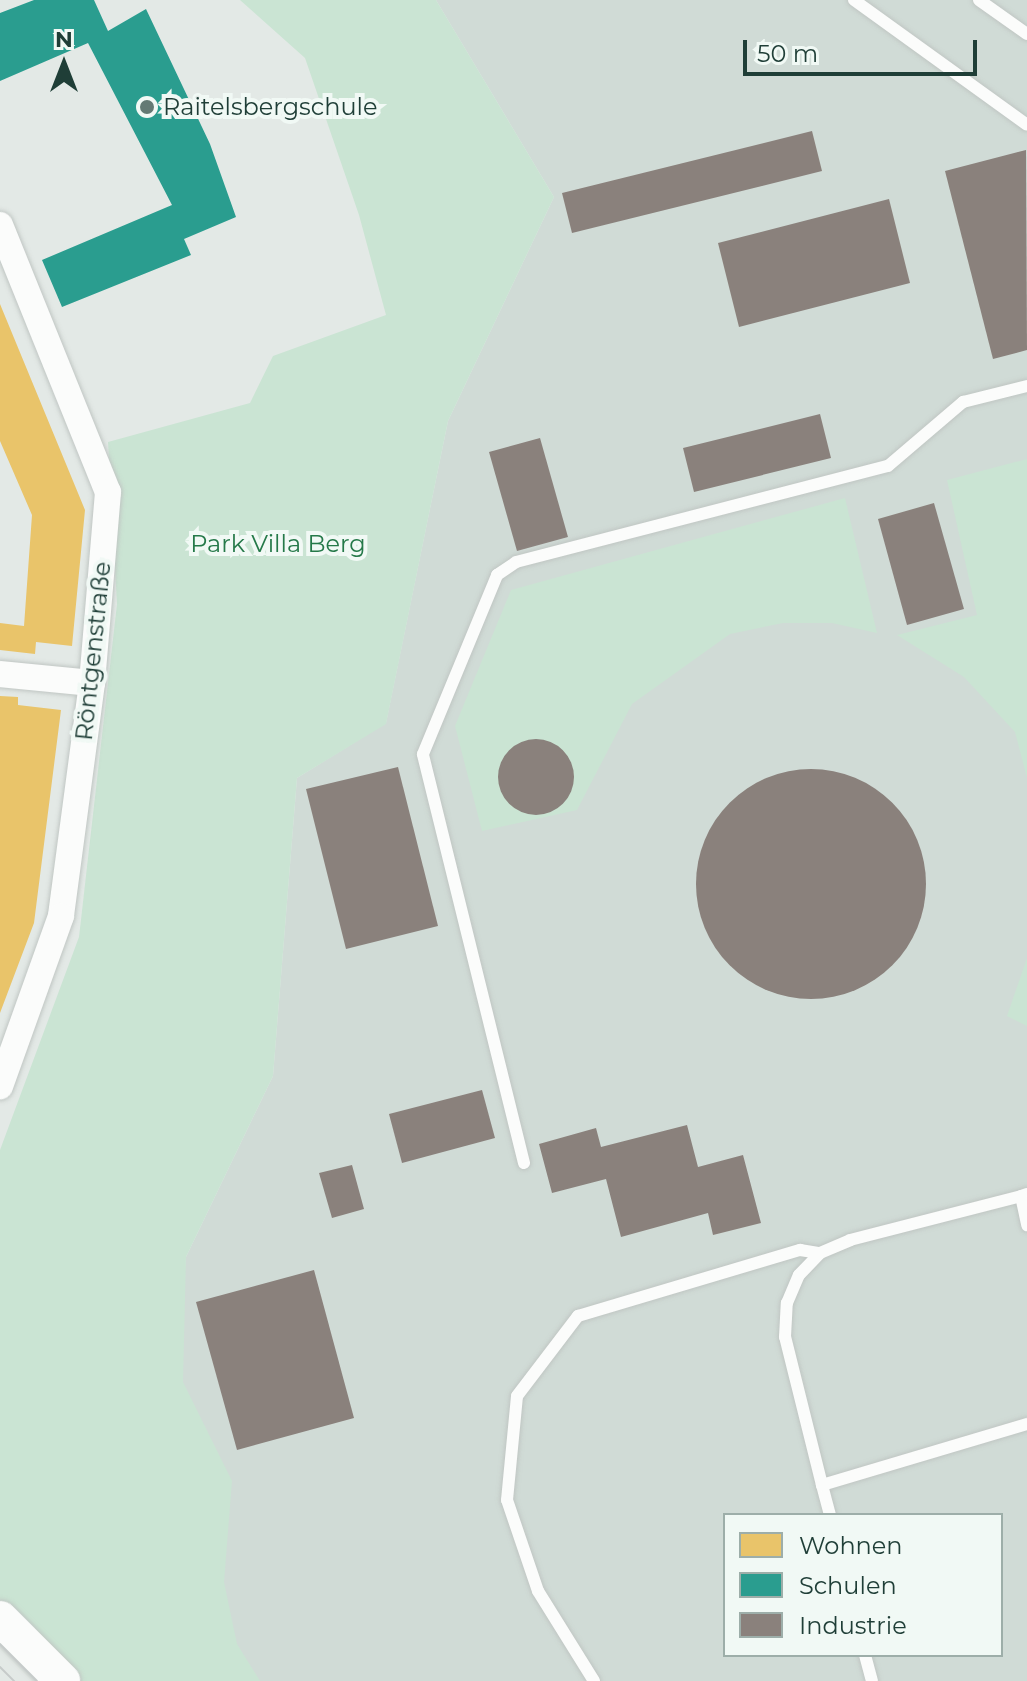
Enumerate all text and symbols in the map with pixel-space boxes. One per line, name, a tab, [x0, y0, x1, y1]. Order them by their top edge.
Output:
north arrow	[24, 24, 104, 104]
scale bar	[747, 24, 981, 74]
text: N	[55, 26, 73, 53]
text: 50 m	[757, 39, 818, 68]
place label: Raitelsbergschule	[163, 93, 377, 121]
marker: Raitelsbergschule	[138, 98, 156, 116]
park label: Park Villa Berg	[190, 530, 366, 558]
street label: Röntgenstraße	[69, 560, 117, 742]
legend	[723, 1513, 1003, 1657]
text: Wohnen	[799, 1531, 903, 1560]
text: Schulen	[799, 1571, 897, 1600]
text: Industrie	[799, 1611, 907, 1640]

